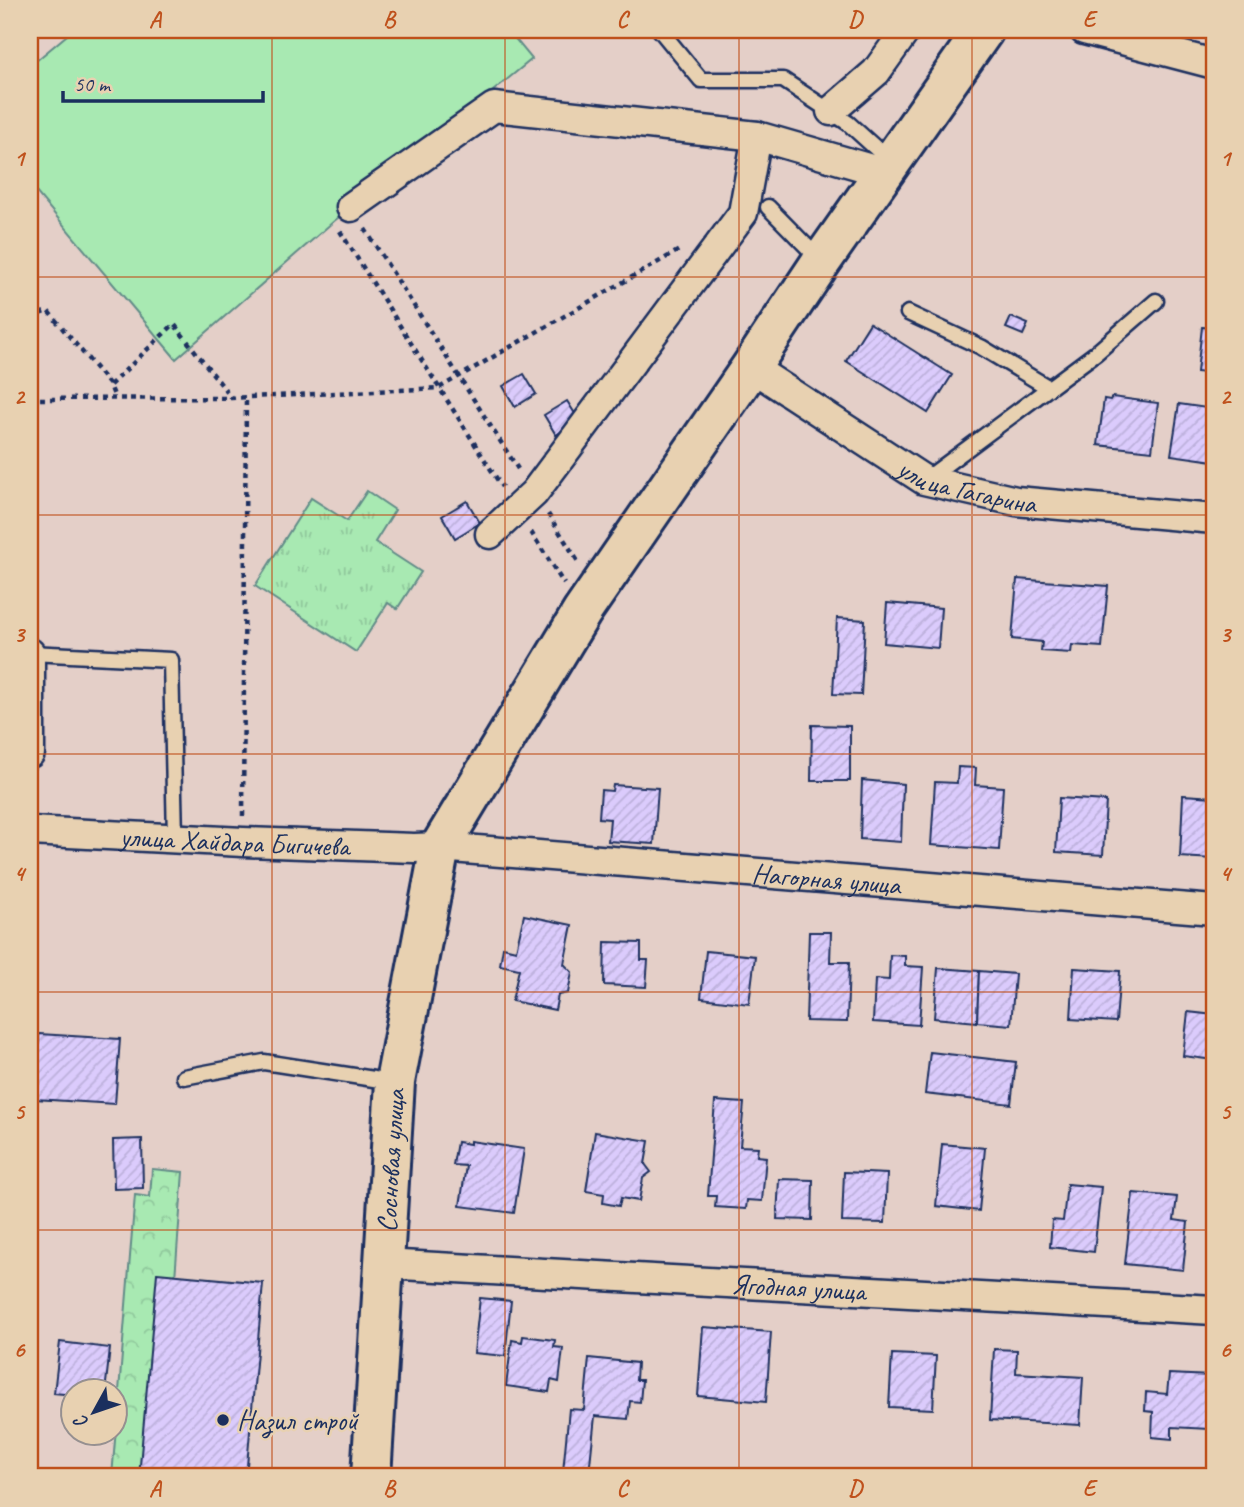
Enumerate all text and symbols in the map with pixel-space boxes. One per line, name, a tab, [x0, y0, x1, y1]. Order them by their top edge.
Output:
text: A	[149, 5, 163, 34]
text: B	[383, 5, 397, 34]
text: C	[617, 5, 631, 34]
text: D	[848, 5, 864, 34]
text: E	[1083, 5, 1099, 34]
scale bar	[63, 60, 262, 104]
text: 50 m	[74, 71, 112, 97]
text: 1	[14, 144, 27, 173]
text: 1	[1220, 144, 1233, 173]
text: 2	[14, 382, 27, 411]
text: 2	[1220, 382, 1233, 411]
street label: улица Гагарина	[890, 449, 1039, 520]
text: 3	[14, 620, 27, 649]
text: 3	[1220, 620, 1233, 649]
street label: улица Хайдара Бигичева	[117, 818, 353, 863]
street label: Нагорная улица	[751, 855, 904, 902]
text: 4	[14, 859, 27, 888]
text: 4	[1220, 859, 1233, 888]
street label: Сосновая улица	[368, 1086, 412, 1233]
text: 5	[14, 1097, 26, 1126]
text: 5	[1220, 1097, 1232, 1126]
street label: Ягодная улица	[730, 1266, 869, 1308]
text: 6	[14, 1335, 27, 1364]
text: 6	[1220, 1335, 1233, 1364]
north arrow	[60, 1378, 130, 1448]
place label: Назил строй	[237, 1403, 359, 1439]
text: С	[68, 1409, 94, 1434]
marker: Назил строй	[215, 1412, 231, 1428]
text: A	[149, 1474, 163, 1503]
text: B	[383, 1474, 397, 1503]
text: C	[617, 1474, 631, 1503]
text: D	[848, 1474, 864, 1503]
text: E	[1083, 1474, 1099, 1503]

